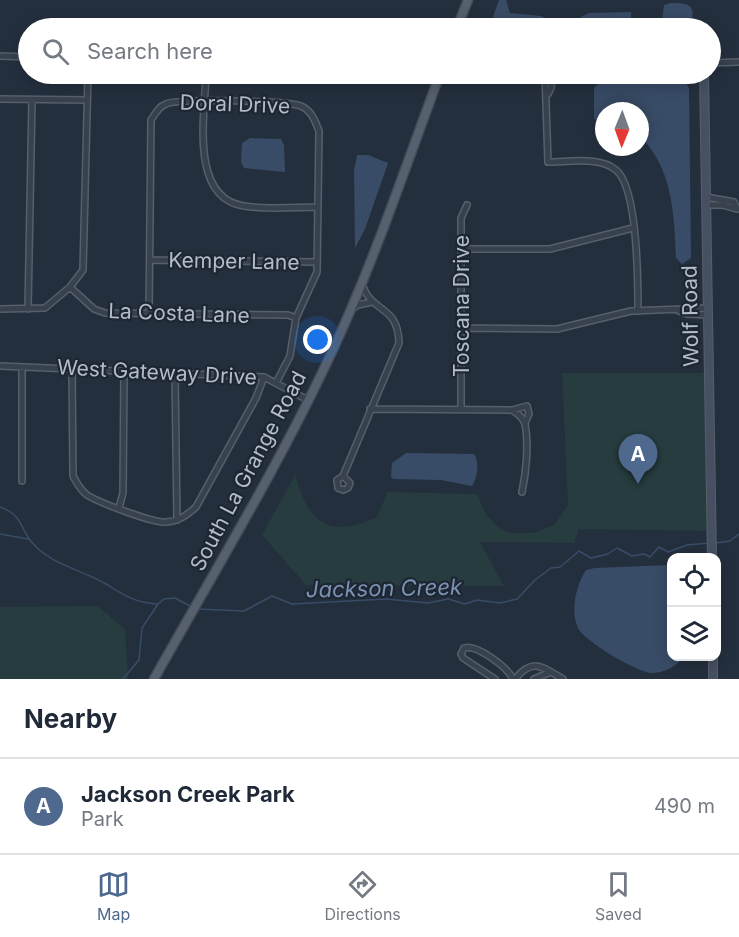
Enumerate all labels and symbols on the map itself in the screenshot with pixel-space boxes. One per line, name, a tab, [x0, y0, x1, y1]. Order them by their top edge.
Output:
street label: Doral Drive	[179, 90, 291, 118]
north arrow	[595, 102, 649, 156]
street label: Toscana Drive	[449, 235, 474, 377]
street label: Kemper Lane	[168, 247, 300, 275]
street label: Wolf Road	[677, 265, 703, 367]
street label: La Costa Lane	[108, 298, 250, 328]
your location	[303, 325, 332, 354]
street label: West Gateway Drive	[56, 354, 258, 390]
street label: South La Grange Road	[185, 367, 311, 575]
pin: A	[618, 434, 658, 484]
water label: Jackson Creek	[306, 574, 463, 602]

